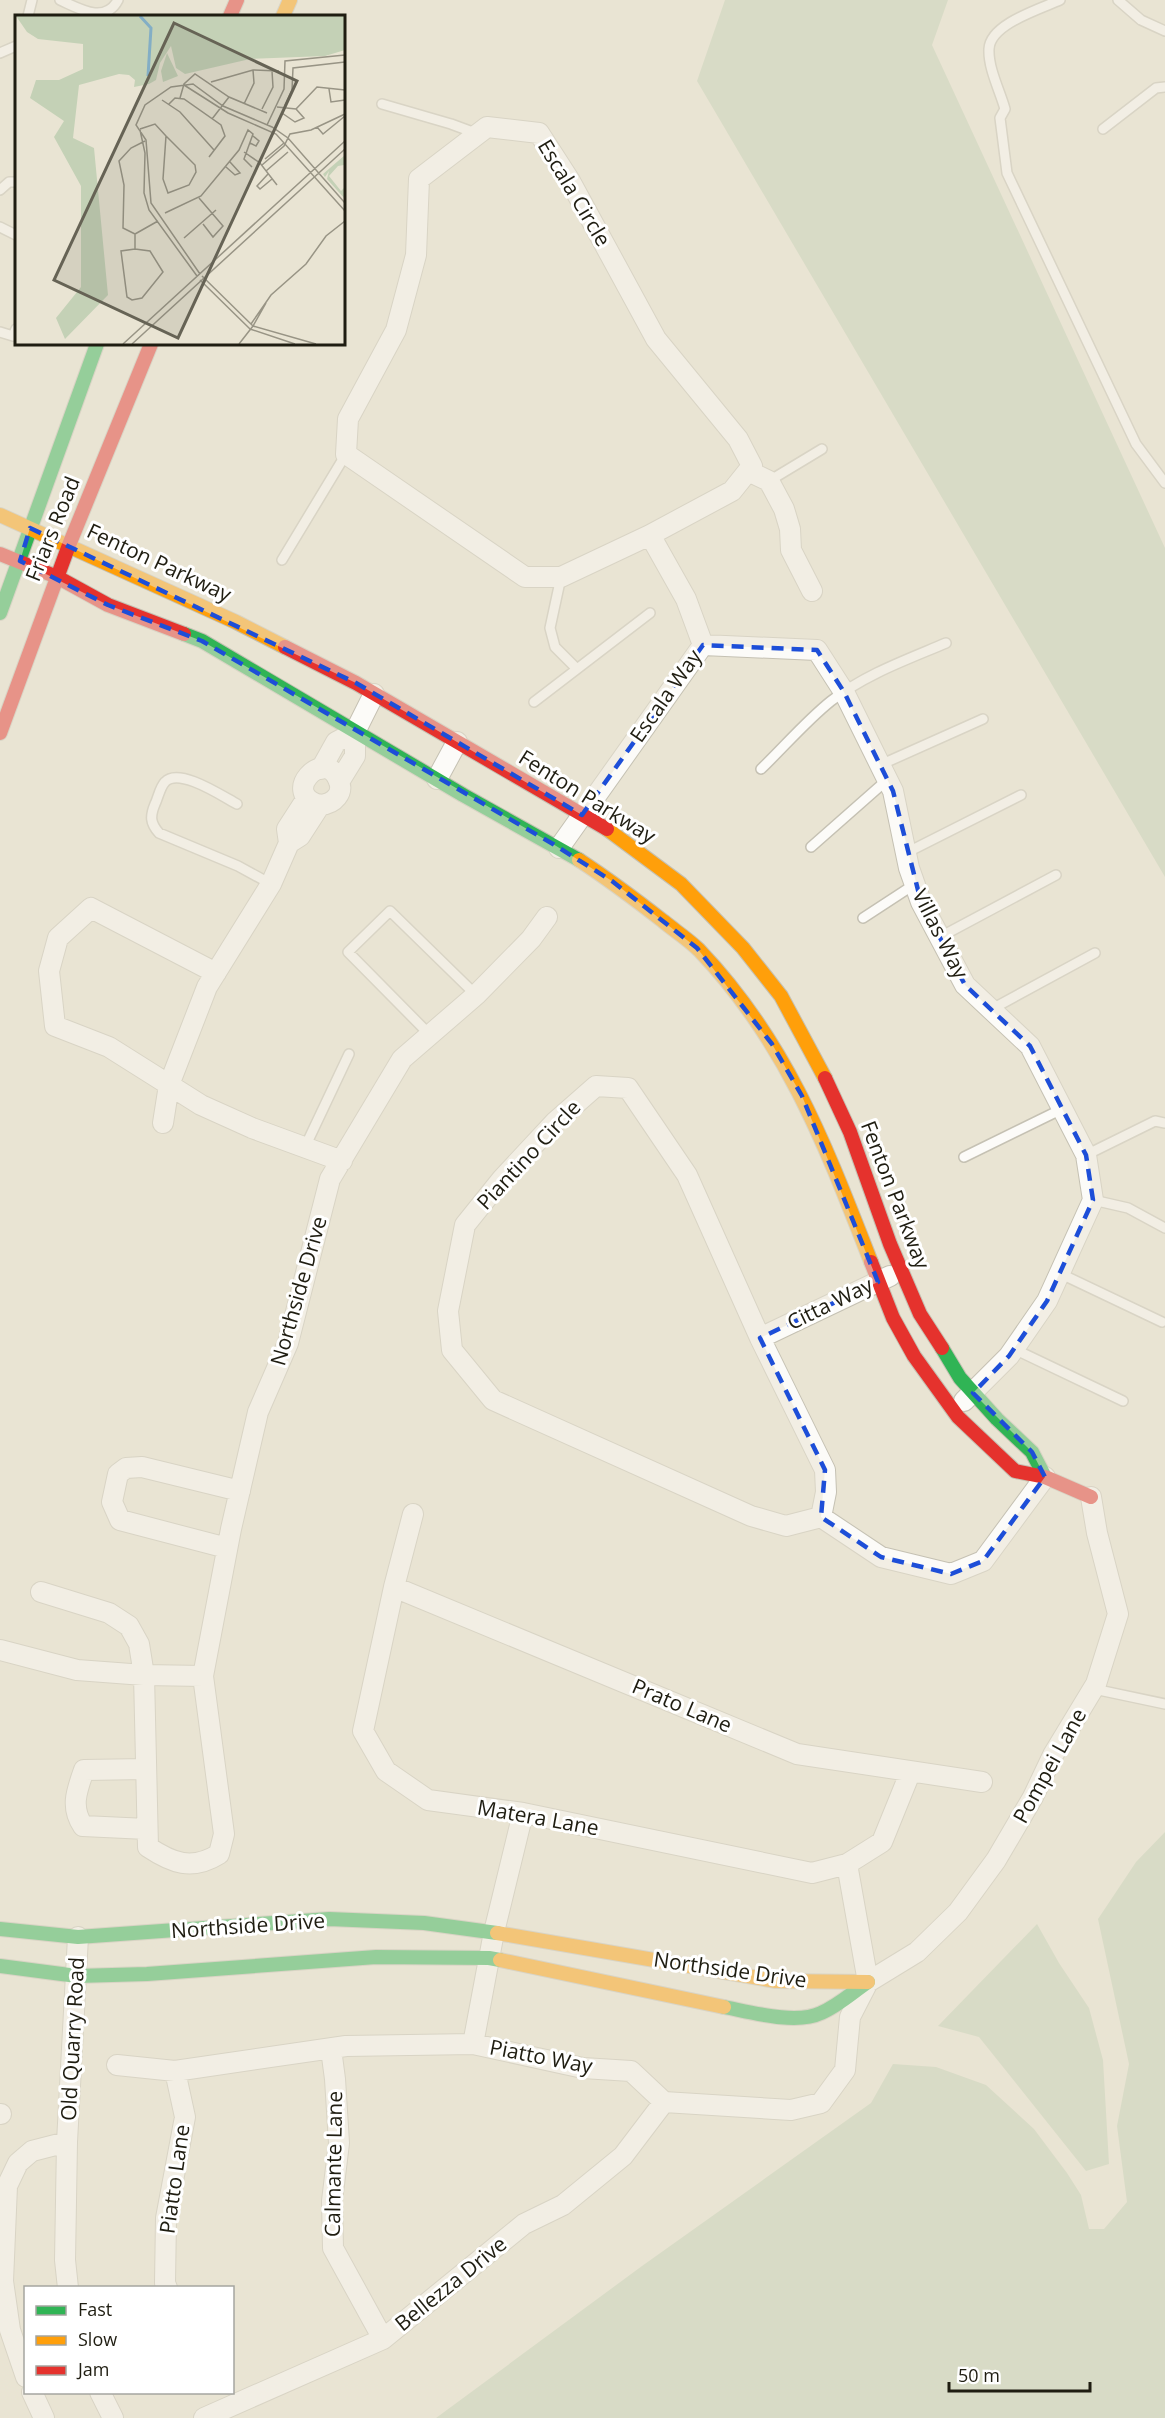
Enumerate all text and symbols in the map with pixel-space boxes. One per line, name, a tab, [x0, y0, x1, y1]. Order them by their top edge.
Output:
inset map	[15, 15, 345, 345]
street label: Escala Circle	[532, 134, 618, 251]
street label: Friars Road	[18, 472, 86, 585]
street label: Fenton Parkway	[83, 516, 237, 608]
street label: Escala Way	[623, 643, 708, 747]
street label: Fenton Parkway	[514, 743, 662, 850]
street label: Villas Way	[906, 884, 976, 984]
street label: Piantino Circle	[470, 1093, 586, 1215]
street label: Fenton Parkway	[855, 1117, 937, 1273]
street label: Northside Drive	[263, 1213, 333, 1369]
street label: Citta Way	[782, 1270, 878, 1336]
street label: Prato Lane	[628, 1672, 737, 1739]
street label: Pompei Lane	[1006, 1703, 1092, 1828]
street label: Matera Lane	[475, 1793, 601, 1841]
street label: Northside Drive	[170, 1906, 326, 1944]
street label: Northside Drive	[652, 1944, 808, 1994]
street label: Old Quarry Road	[54, 1956, 90, 2122]
street label: Piatto Way	[487, 2032, 595, 2080]
street label: Calmante Lane	[318, 2091, 348, 2237]
street label: Piatto Lane	[152, 2122, 196, 2235]
street label: Bellezza Drive	[389, 2230, 512, 2337]
legend	[24, 2286, 234, 2394]
text: Fast	[78, 2297, 112, 2321]
text: Slow	[78, 2327, 117, 2351]
scale bar	[949, 2355, 1090, 2393]
text: Jam	[76, 2357, 110, 2381]
text: 50 m	[958, 2363, 1000, 2387]

